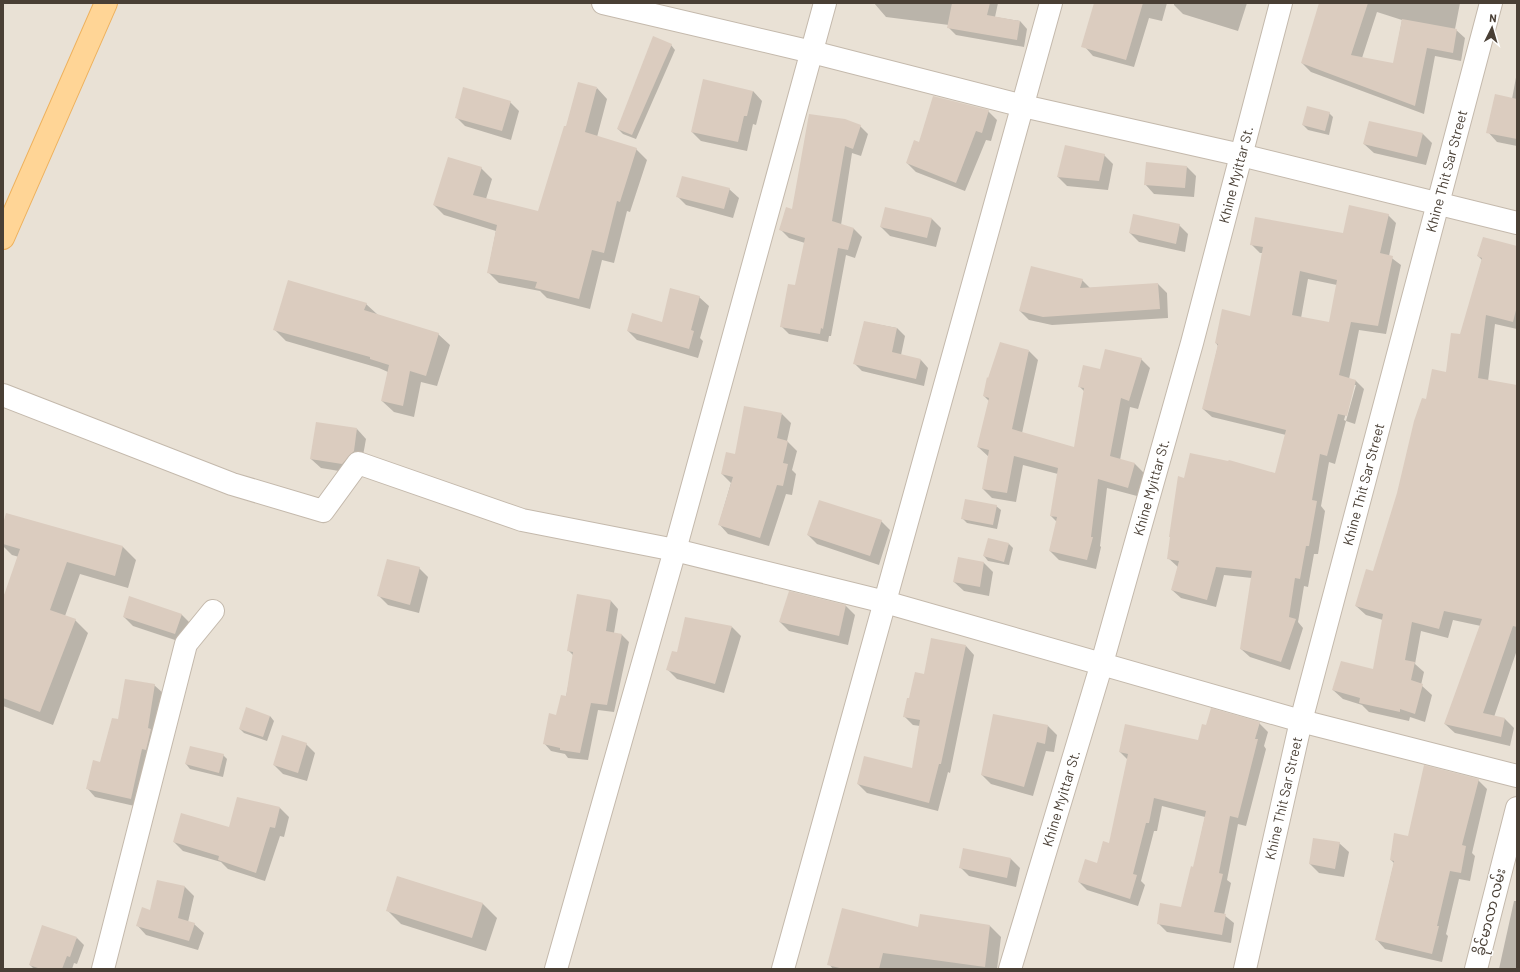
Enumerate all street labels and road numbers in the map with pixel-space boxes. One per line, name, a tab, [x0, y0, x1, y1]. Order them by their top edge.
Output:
street label: Khine Thit Sar Street	[1422, 108, 1470, 234]
street label: Khine Myittar St.	[1215, 124, 1256, 225]
street label: Khine Thit Sar Street	[1339, 421, 1387, 547]
street label: Khine Myittar St.	[1129, 437, 1173, 538]
street label: Khine Thit Sar Street	[1261, 735, 1305, 861]
street label: Khine Myittar St.	[1038, 748, 1083, 849]
street label: ခိုင်မာလာ လမ်း	[1469, 866, 1512, 958]

